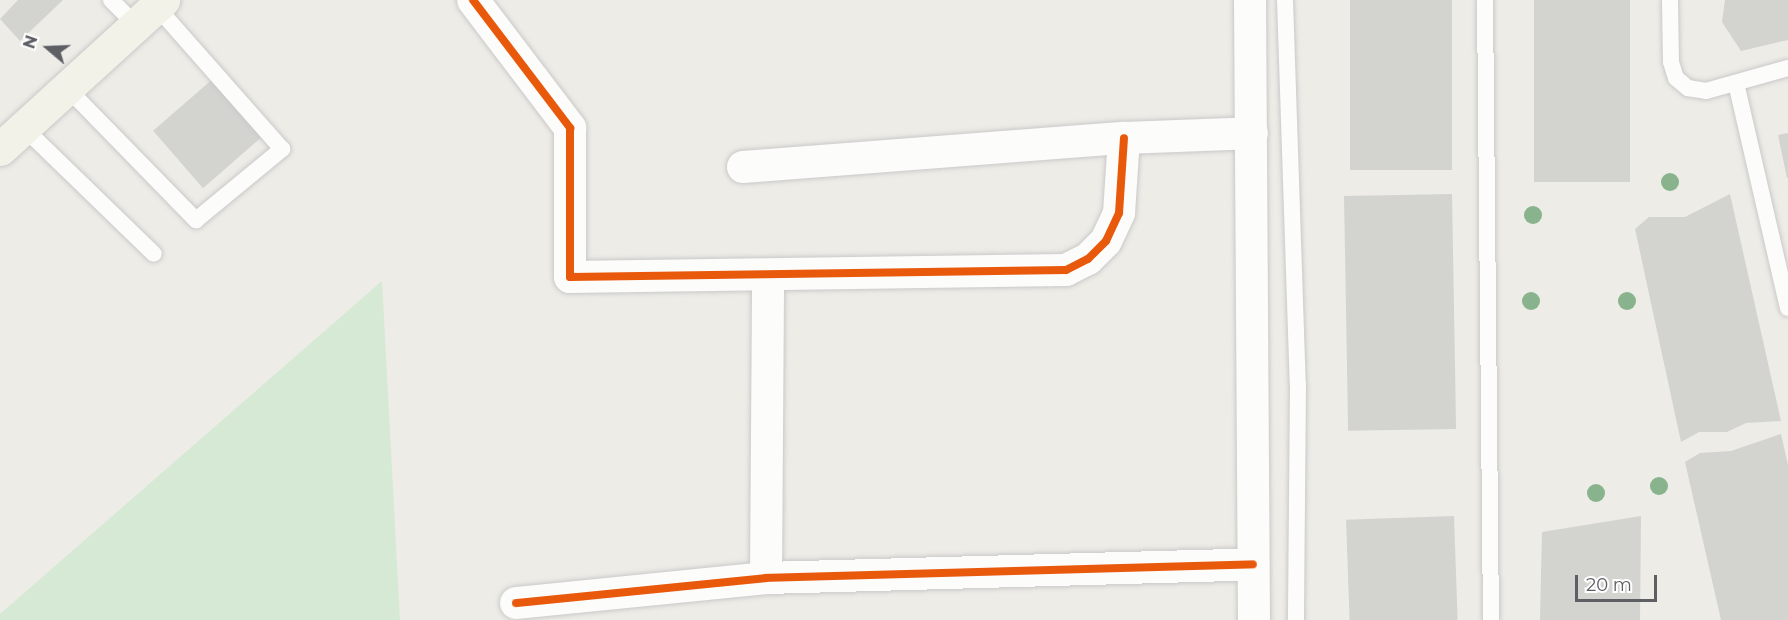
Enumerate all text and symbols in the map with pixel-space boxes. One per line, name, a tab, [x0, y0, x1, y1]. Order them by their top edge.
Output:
north arrow	[18, 18, 78, 78]
text: N	[19, 33, 42, 51]
scale bar	[1578, 563, 1660, 601]
text: 20 m	[1586, 574, 1632, 596]

